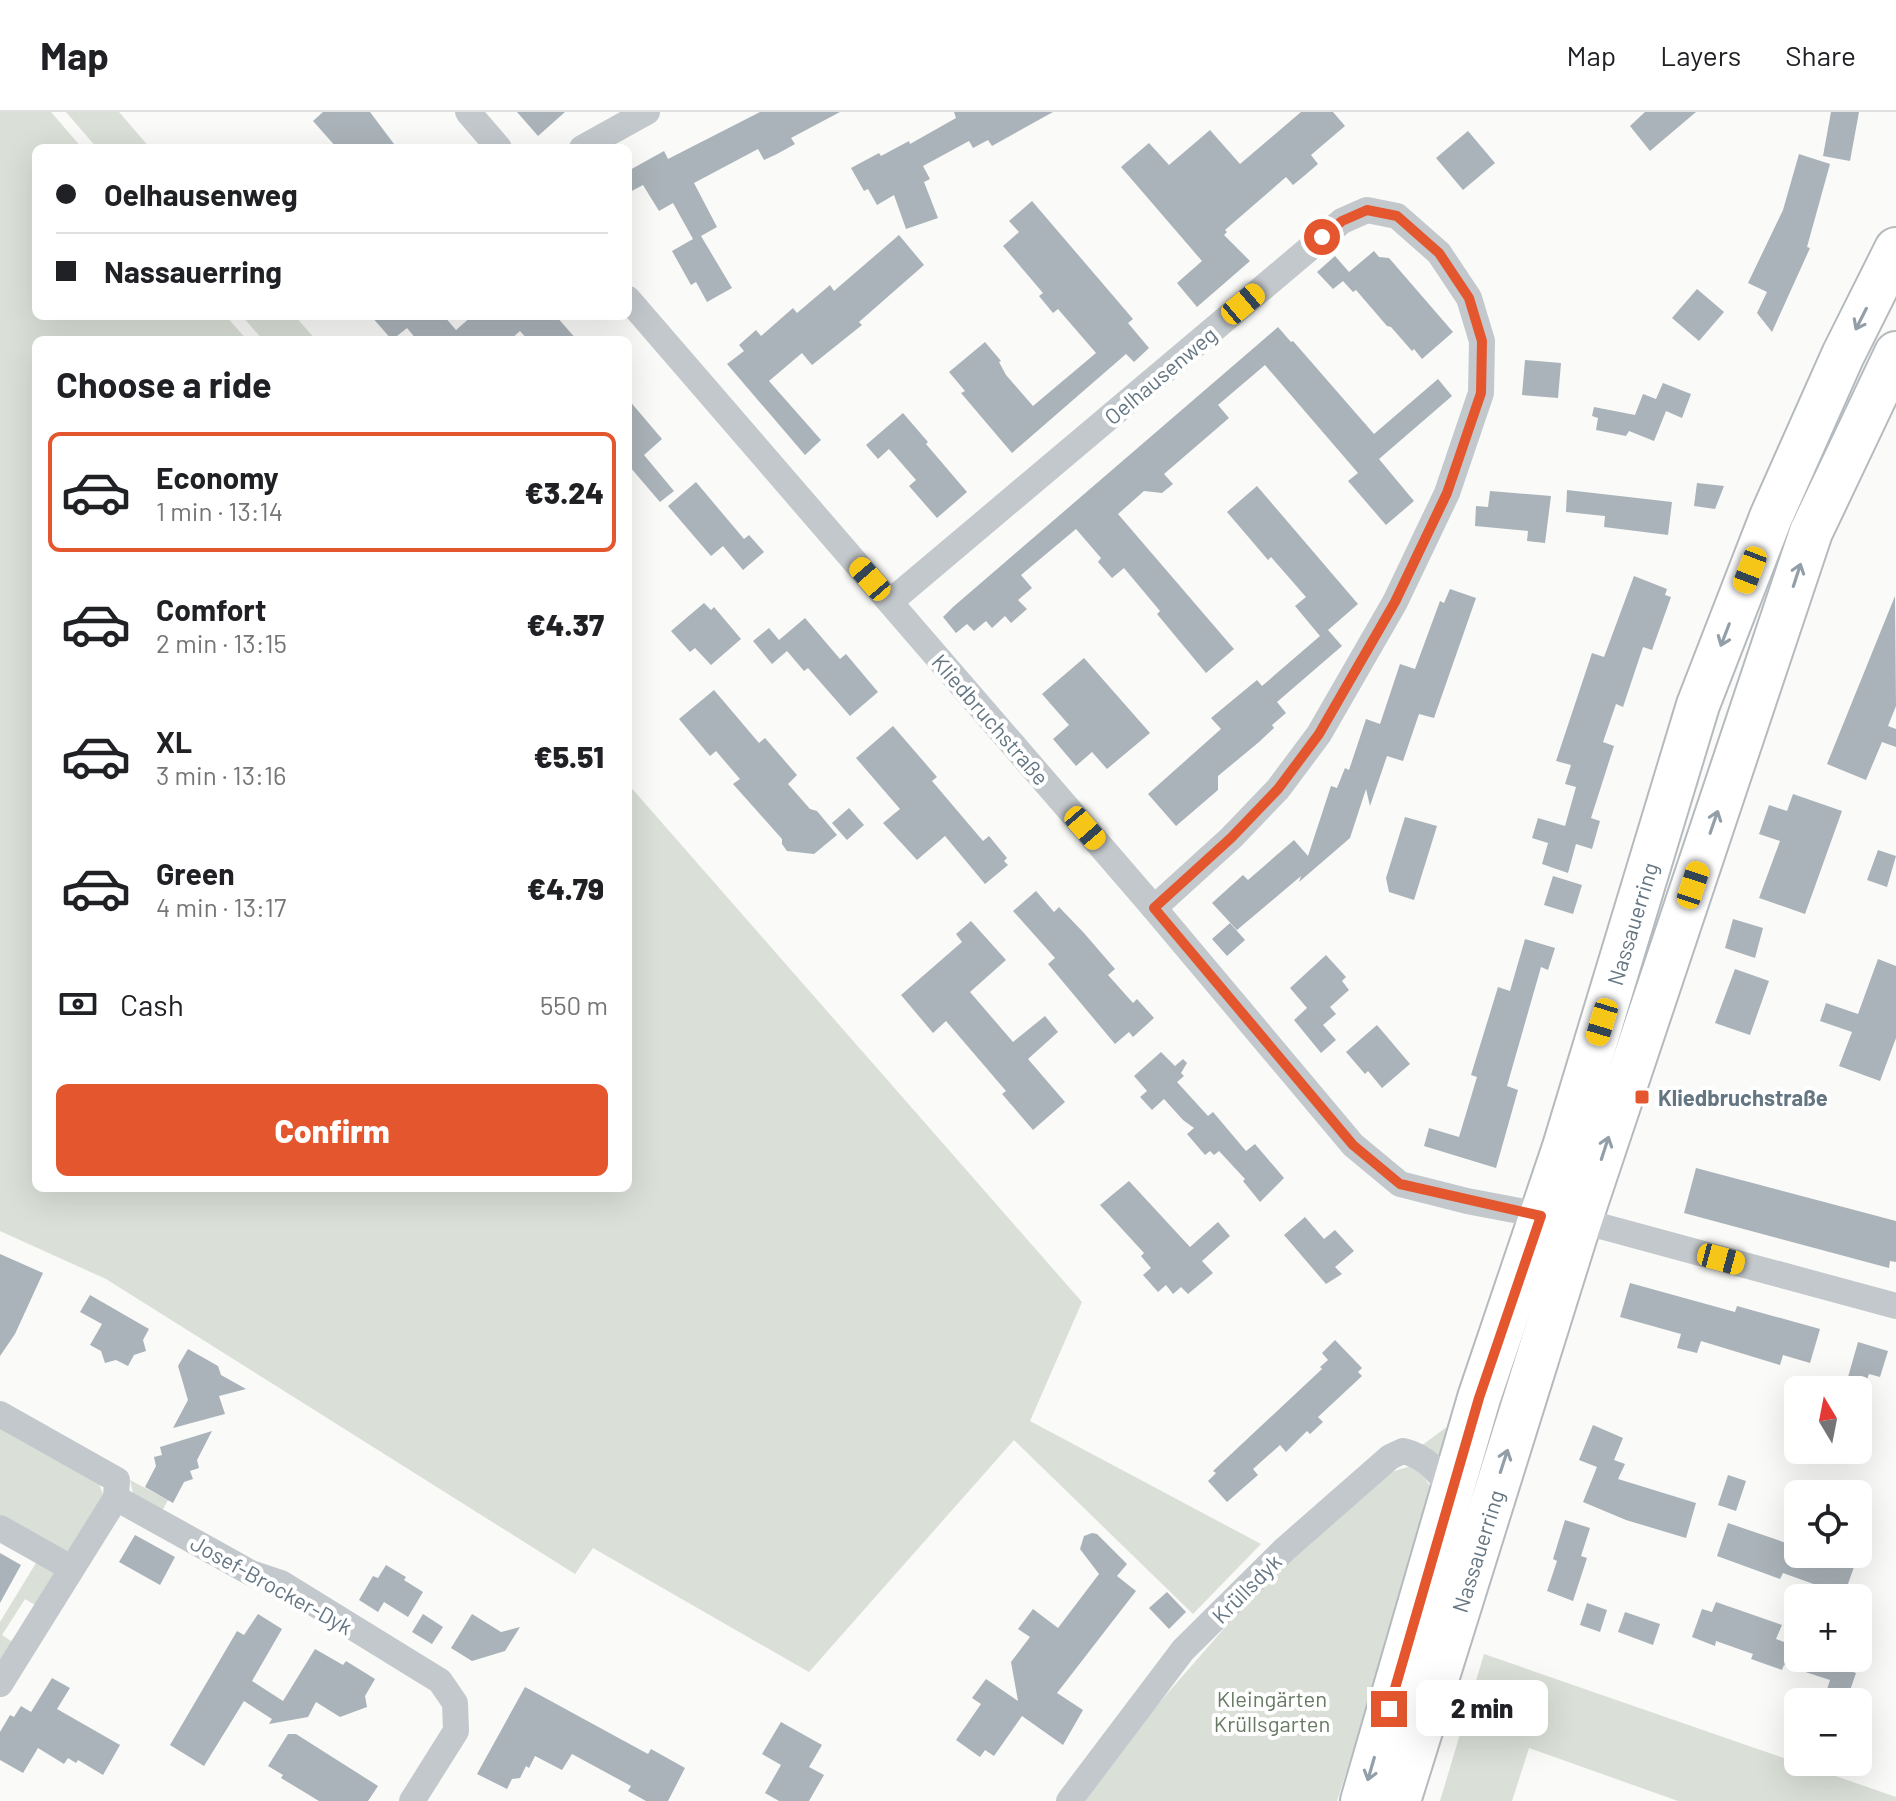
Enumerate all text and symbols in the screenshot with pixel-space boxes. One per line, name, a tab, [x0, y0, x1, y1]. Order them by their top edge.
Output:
text: Map	[40, 32, 109, 78]
text: Map	[1566, 38, 1616, 72]
text: Layers	[1660, 38, 1741, 72]
text: Share	[1785, 38, 1856, 72]
text: Oelhausenweg	[104, 176, 298, 212]
route start	[1304, 219, 1340, 255]
text: Nassauerring	[104, 253, 282, 289]
car	[1217, 279, 1269, 329]
one-way arrow	[1853, 307, 1868, 331]
street label: Oelhausenweg	[1099, 321, 1221, 429]
text: Choose a ride	[56, 362, 272, 405]
icon: car	[60, 456, 132, 528]
text: Economy	[156, 459, 279, 495]
text: €3.24	[525, 474, 604, 510]
text: 1 min · 13:14	[156, 495, 283, 526]
car	[1730, 543, 1770, 597]
car	[845, 553, 895, 605]
one-way arrow	[1790, 563, 1805, 588]
icon: car	[60, 588, 132, 660]
text: Comfort	[156, 591, 266, 627]
text: €4.37	[527, 606, 604, 642]
one-way arrow	[1717, 622, 1731, 647]
text: 2 min · 13:15	[156, 627, 287, 658]
street label: Kliedbruchstraße	[927, 648, 1055, 790]
icon: car	[60, 720, 132, 792]
text: XL	[156, 723, 192, 759]
text: €5.51	[534, 738, 604, 774]
text: 3 min · 13:16	[156, 759, 286, 790]
car	[1060, 802, 1110, 854]
one-way arrow	[1708, 810, 1723, 835]
icon: car	[60, 852, 132, 924]
text: Green	[156, 855, 235, 891]
car	[1674, 858, 1712, 912]
street label: Nassauerring	[1601, 859, 1663, 988]
text: €4.79	[527, 870, 604, 906]
text: 4 min · 13:17	[156, 891, 286, 922]
icon: cash	[56, 982, 100, 1026]
text: Cash	[120, 986, 184, 1022]
text: 550 m	[540, 989, 608, 1020]
car	[1584, 996, 1620, 1048]
button: Confirm	[56, 1084, 608, 1176]
place label: Kliedbruchstraße	[1658, 1084, 1828, 1110]
marker: Kliedbruchstraße	[1633, 1088, 1651, 1106]
one-way arrow	[1599, 1136, 1614, 1161]
car	[1695, 1241, 1747, 1277]
north arrow	[1784, 1376, 1872, 1464]
map controls	[1784, 1376, 1872, 1776]
one-way arrow	[1498, 1449, 1513, 1474]
button: locate	[1784, 1480, 1872, 1568]
street label: Nassauerring	[1446, 1486, 1509, 1615]
street label: Josef-Brocker-Dyk	[187, 1529, 357, 1639]
street label: Krüllsdyk	[1206, 1548, 1286, 1628]
button: +	[1784, 1584, 1872, 1672]
callout: 2 min	[1417, 1681, 1549, 1737]
park label: Kleingärten Krüllsgarten	[1214, 1685, 1330, 1736]
button: −	[1784, 1688, 1872, 1776]
route end	[1371, 1691, 1407, 1727]
text: 2 min	[1451, 1692, 1513, 1723]
one-way arrow	[1363, 1755, 1378, 1781]

